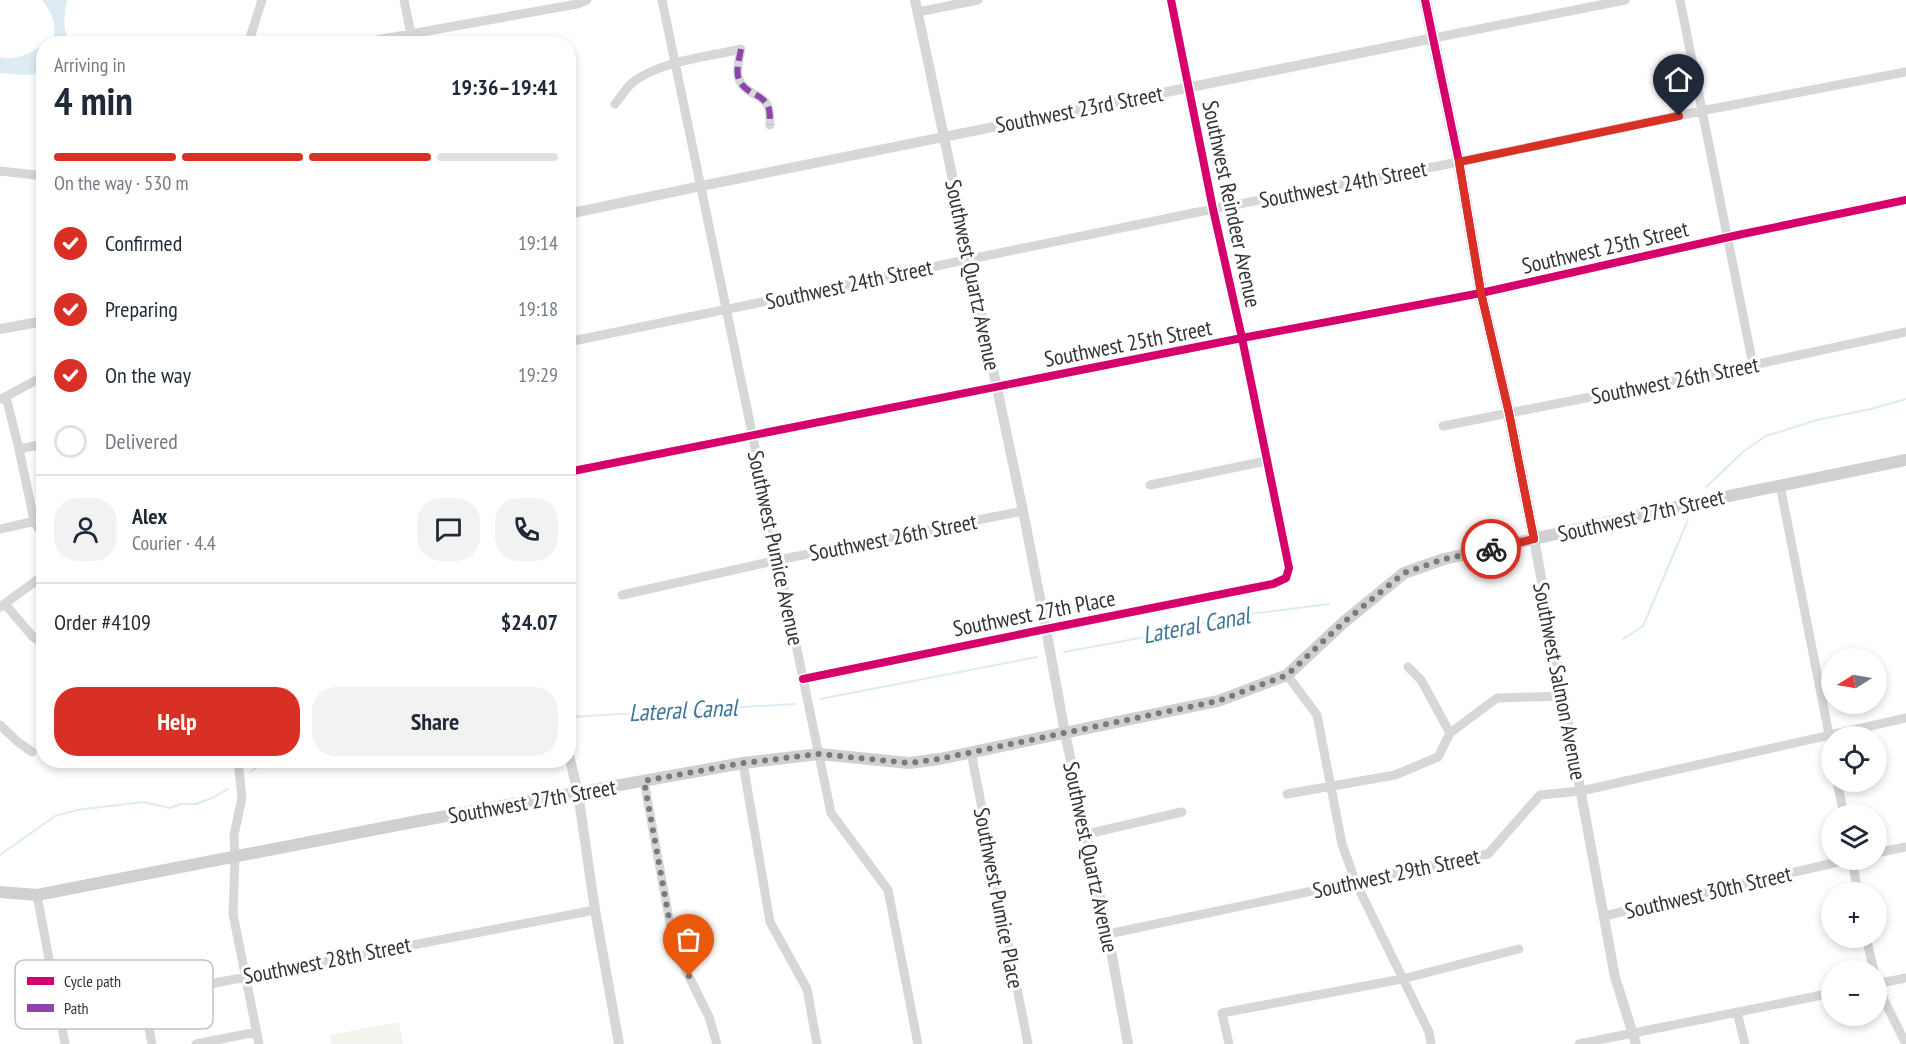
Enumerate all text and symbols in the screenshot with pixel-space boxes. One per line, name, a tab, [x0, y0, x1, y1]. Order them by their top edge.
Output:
text: Arriving in	[54, 52, 126, 78]
pin	[1653, 54, 1704, 116]
icon: home	[1662, 63, 1695, 96]
text: 19:36–19:41	[451, 73, 558, 101]
text: 4 min	[54, 75, 133, 126]
street label: Southwest 23rd Street	[993, 79, 1165, 139]
street label: Southwest Reindeer Avenue	[1196, 98, 1268, 310]
street label: Southwest 24th Street	[1257, 154, 1429, 214]
text: On the way · 530 m	[54, 170, 189, 196]
street label: Southwest Quartz Avenue	[939, 177, 1007, 373]
street label: Southwest 25th Street	[1519, 214, 1691, 280]
icon: check	[54, 227, 87, 260]
text: Confirmed	[105, 229, 182, 257]
text: 19:14	[518, 230, 558, 256]
street label: Southwest 24th Street	[763, 253, 935, 315]
icon: check	[54, 293, 87, 326]
text: Preparing	[105, 295, 178, 323]
text: 19:18	[518, 296, 558, 322]
street label: Southwest 25th Street	[1042, 313, 1214, 373]
street label: Southwest 26th Street	[1589, 350, 1761, 410]
icon: check	[54, 359, 87, 392]
text: On the way	[105, 361, 191, 389]
text: 19:29	[518, 362, 558, 388]
text: Delivered	[105, 427, 178, 455]
street label: Southwest Pumice Avenue	[742, 448, 810, 648]
street label: Southwest 27th Street	[1555, 482, 1727, 548]
button: person	[54, 498, 117, 561]
button: chat	[417, 498, 480, 561]
button: phone	[495, 498, 558, 561]
text: Alex	[132, 502, 167, 530]
street label: Southwest 26th Street	[807, 507, 979, 567]
courier	[1461, 519, 1521, 579]
text: Courier · 4.4	[132, 530, 216, 556]
icon: bike	[1475, 533, 1508, 566]
street label: Southwest Salmon Avenue	[1527, 580, 1593, 782]
street label: Southwest 27th Place	[951, 584, 1117, 642]
water label: Lateral Canal	[1140, 599, 1255, 651]
text: Order #4109	[54, 608, 151, 636]
text: $24.07	[501, 608, 558, 636]
north arrow	[1821, 648, 1887, 714]
map controls	[1821, 648, 1887, 1026]
button: Help	[54, 687, 300, 756]
button: Share	[312, 687, 558, 756]
water label: Lateral Canal	[628, 692, 740, 728]
button: locate	[1821, 726, 1887, 792]
street label: Southwest Quartz Avenue	[1057, 759, 1125, 955]
street label: Southwest 27th Street	[446, 772, 618, 830]
button: layers	[1821, 804, 1887, 870]
street label: Southwest Pumice Place	[968, 805, 1030, 991]
street label: Southwest 29th Street	[1310, 842, 1482, 904]
street label: Southwest 30th Street	[1622, 859, 1794, 925]
button: +	[1821, 882, 1887, 948]
pin	[663, 914, 714, 976]
icon: bag	[672, 923, 705, 956]
street label: Southwest 28th Street	[241, 930, 413, 990]
legend	[15, 960, 213, 1029]
button: −	[1821, 960, 1887, 1026]
text: Cycle path	[64, 971, 121, 991]
text: Path	[64, 998, 89, 1018]

